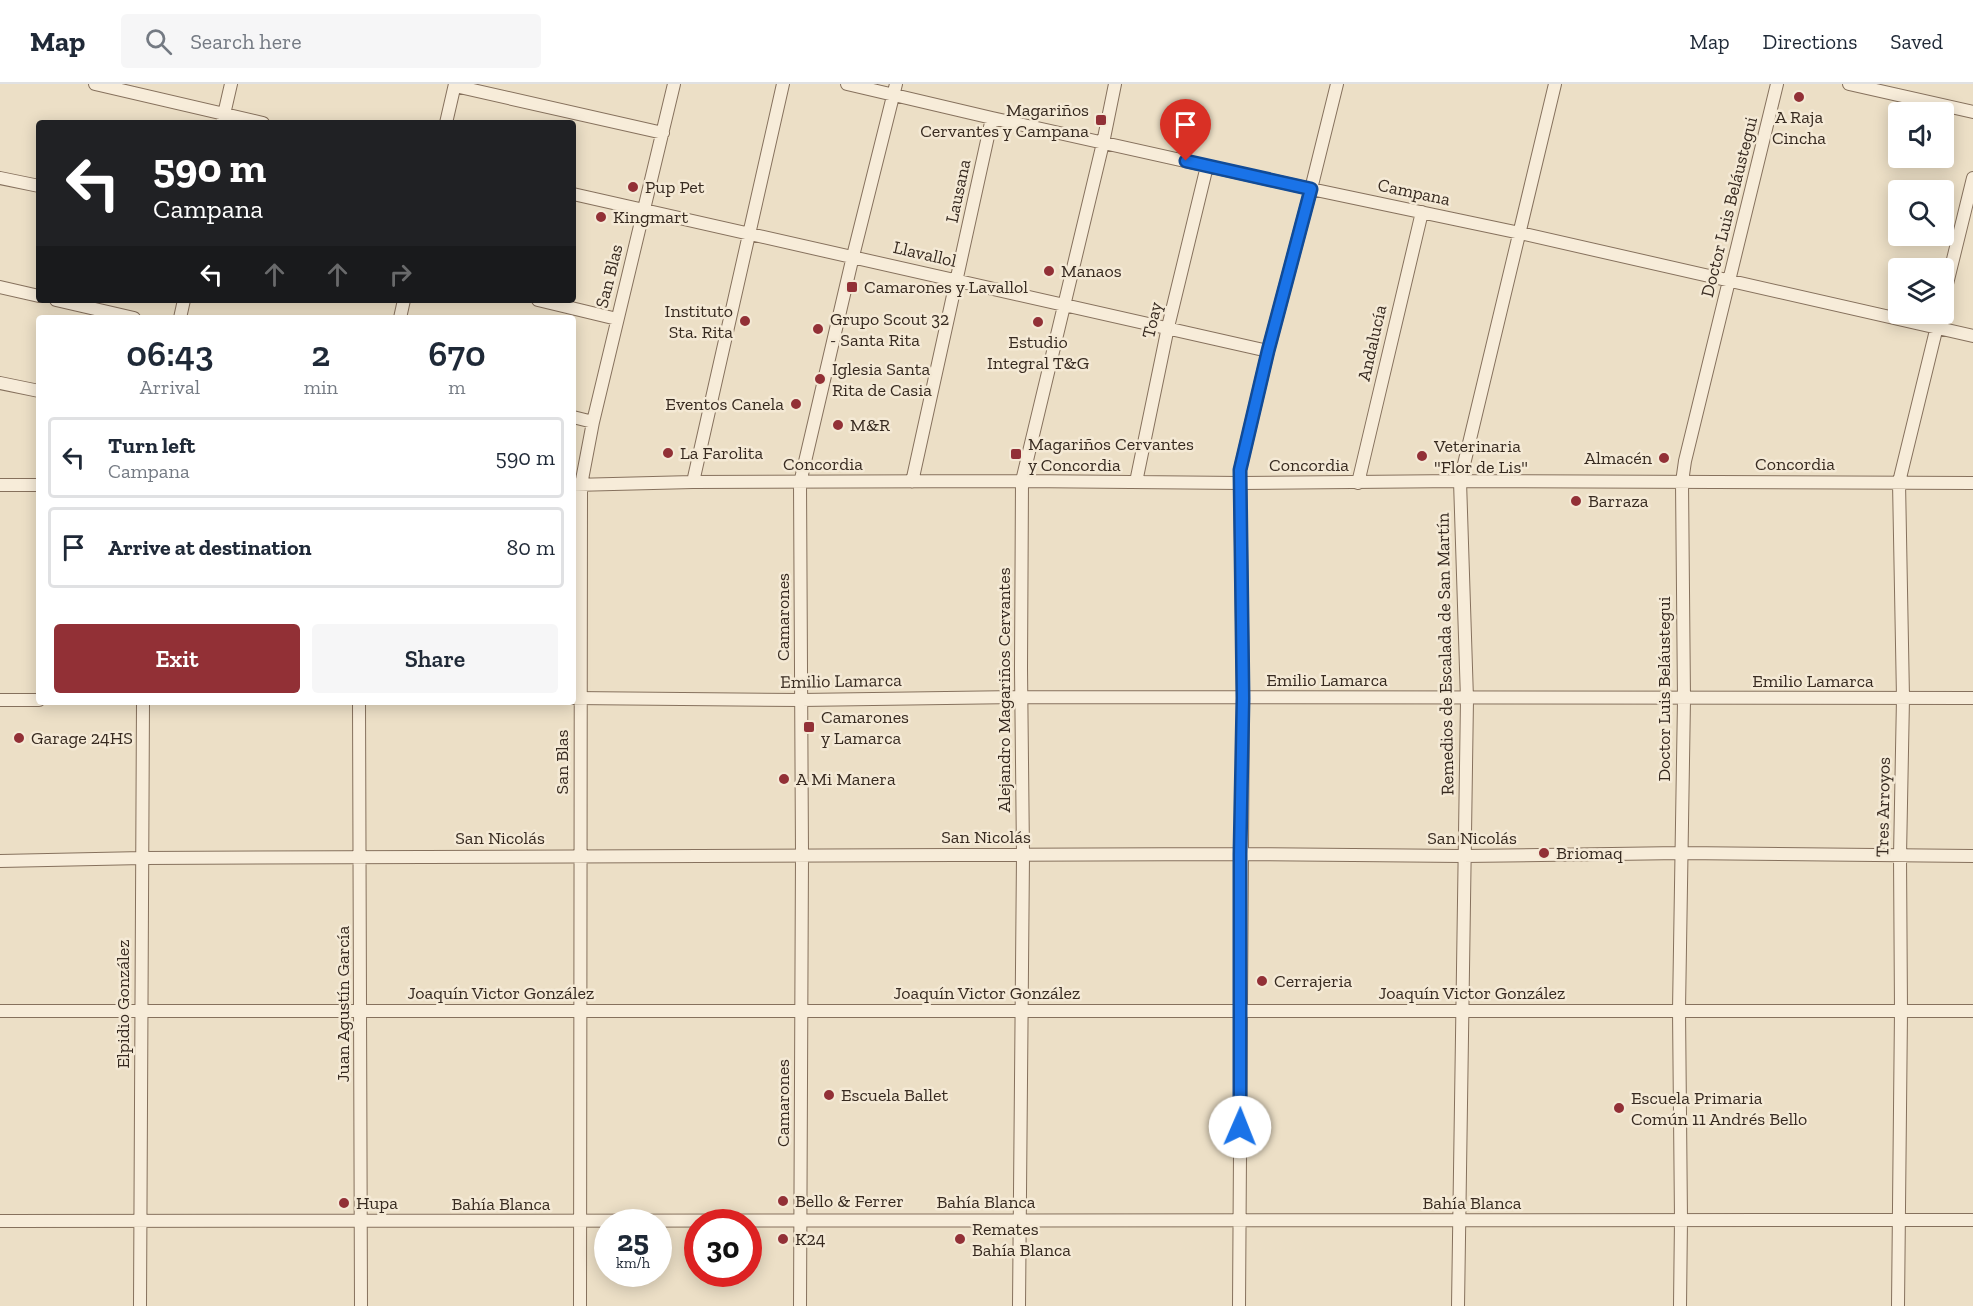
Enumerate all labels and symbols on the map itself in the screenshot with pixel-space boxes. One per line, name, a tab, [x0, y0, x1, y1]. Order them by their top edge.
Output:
marker: A Raja Cincha	[1792, 90, 1806, 104]
place label: Magariños Cervantes y Campana	[920, 99, 1089, 142]
pin	[1160, 99, 1211, 161]
place label: A Raja Cincha	[1772, 106, 1826, 149]
marker: Magariños Cervantes y Campana	[1094, 113, 1108, 127]
street label: Doctor Luis Beláustegui	[1696, 114, 1762, 300]
street label: Lausana	[941, 157, 975, 225]
street label: Campana	[1376, 174, 1453, 210]
place label: Pup Pet	[645, 176, 705, 198]
marker: Pup Pet	[626, 180, 640, 194]
place label: Kingmart	[613, 206, 689, 228]
marker: Kingmart	[594, 210, 608, 224]
street label: Llavallol	[891, 236, 959, 272]
street label: San Blas	[590, 242, 628, 310]
place label: Manaos	[1061, 260, 1122, 282]
marker: Manaos	[1042, 264, 1056, 278]
place label: Camarones y Lavallol	[864, 276, 1028, 298]
marker: Camarones y Lavallol	[845, 280, 859, 294]
street label: Toay	[1137, 299, 1167, 340]
place label: Instituto Sta. Rita	[665, 300, 733, 343]
street label: Andalucía	[1353, 302, 1392, 383]
place label: Grupo Scout 32 - Santa Rita	[830, 308, 949, 351]
marker: Instituto Sta. Rita	[738, 314, 752, 328]
marker: Estudio Integral T&G	[1031, 315, 1045, 329]
marker: Grupo Scout 32 - Santa Rita	[811, 322, 825, 336]
place label: Estudio Integral T&G	[987, 331, 1089, 374]
place label: Iglesia Santa Rita de Casia	[832, 358, 932, 401]
marker: Iglesia Santa Rita de Casia	[813, 372, 827, 386]
place label: Eventos Canela	[665, 393, 784, 415]
marker: Eventos Canela	[789, 397, 803, 411]
place label: M&R	[850, 414, 890, 436]
marker: M&R	[831, 418, 845, 432]
place label: Magariños Cervantes y Concordia	[1028, 433, 1194, 476]
place label: Veterinaria "Flor de Lis"	[1433, 435, 1528, 478]
place label: La Farolita	[680, 442, 763, 464]
marker: La Farolita	[661, 446, 675, 460]
marker: Magariños Cervantes y Concordia	[1009, 447, 1023, 461]
place label: Almacén	[1584, 447, 1653, 469]
marker: Veterinaria "Flor de Lis"	[1415, 449, 1429, 463]
marker: Almacén	[1657, 451, 1671, 465]
street label: Concordia	[783, 453, 863, 475]
street label: Concordia	[1755, 453, 1835, 475]
street label: Concordia	[1269, 454, 1349, 476]
place label: Barraza	[1588, 490, 1649, 512]
marker: Barraza	[1569, 494, 1583, 508]
street label: Remedios de Escalada de San Martín	[1432, 512, 1458, 795]
street label: Alejandro Magariños Cervantes	[993, 567, 1015, 813]
street label: Camarones	[772, 573, 794, 661]
street label: Doctor Luis Beláustegui	[1653, 596, 1675, 782]
street label: Emilio Lamarca	[780, 669, 902, 693]
street label: Emilio Lamarca	[1266, 669, 1388, 691]
street label: Emilio Lamarca	[1752, 670, 1874, 692]
place label: Camarones y Lamarca	[821, 706, 909, 749]
marker: Camarones y Lamarca	[802, 720, 816, 734]
place label: Garage 24HS	[31, 727, 133, 749]
street label: San Blas	[551, 729, 573, 794]
marker: Garage 24HS	[12, 731, 26, 745]
street label: Tres Arroyos	[1871, 757, 1895, 857]
place label: A Mi Manera	[796, 768, 896, 790]
marker: A Mi Manera	[777, 772, 791, 786]
street label: San Nicolás	[941, 826, 1031, 848]
street label: San Nicolás	[455, 827, 545, 849]
street label: San Nicolás	[1427, 827, 1517, 849]
place label: Briomaq	[1556, 842, 1623, 864]
marker: Briomaq	[1537, 846, 1551, 860]
street label: Juan Agustín García	[332, 925, 354, 1082]
street label: Elpidio González	[112, 939, 134, 1069]
place label: Cerrajeria	[1274, 970, 1352, 992]
marker: Cerrajeria	[1255, 974, 1269, 988]
street label: Joaquín Victor González	[408, 982, 594, 1004]
street label: Joaquín Victor González	[894, 982, 1080, 1004]
street label: Joaquín Victor González	[1379, 982, 1565, 1004]
street label: Camarones	[772, 1059, 794, 1147]
place label: Escuela Ballet	[841, 1084, 949, 1106]
place label: Escuela Primaria Común 11 Andrés Bello	[1631, 1087, 1807, 1130]
marker: Escuela Ballet	[822, 1088, 836, 1102]
position arrow	[1208, 1095, 1272, 1159]
marker: Escuela Primaria Común 11 Andrés Bello	[1612, 1101, 1626, 1115]
place label: Bello & Ferrer	[795, 1190, 904, 1212]
street label: Bahía Blanca	[936, 1191, 1036, 1213]
place label: Hupa	[356, 1192, 398, 1214]
street label: Bahía Blanca	[1422, 1192, 1522, 1214]
street label: Bahía Blanca	[451, 1193, 551, 1215]
marker: Bello & Ferrer	[776, 1194, 790, 1208]
marker: Hupa	[337, 1196, 351, 1210]
speed limit sign: 30	[684, 1209, 762, 1287]
place label: Remates Bahía Blanca	[972, 1218, 1071, 1261]
place label: K24	[795, 1228, 826, 1250]
marker: K24	[776, 1232, 790, 1246]
marker: Remates Bahía Blanca	[953, 1232, 967, 1246]

